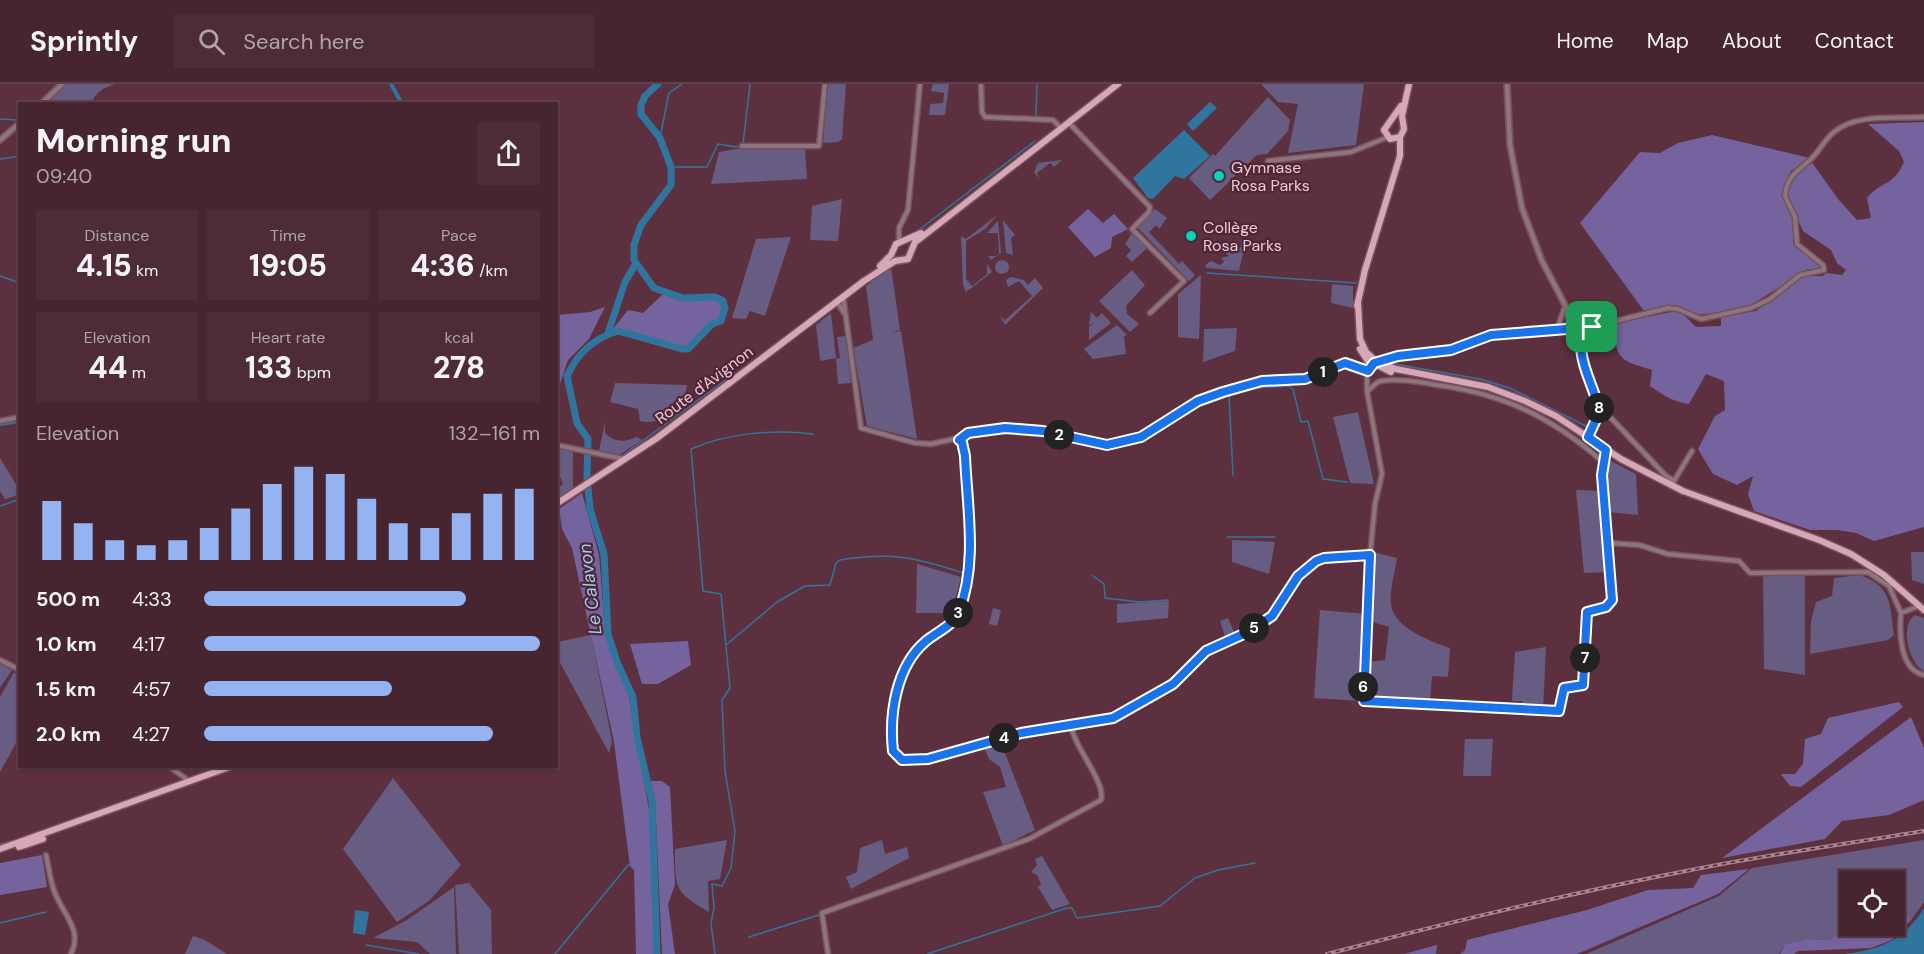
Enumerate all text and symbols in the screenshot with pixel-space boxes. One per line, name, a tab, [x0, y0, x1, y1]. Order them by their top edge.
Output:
search box	[174, 14, 594, 68]
text: Sprintly	[30, 23, 138, 60]
icon: search	[195, 25, 228, 58]
text: Search here	[243, 27, 365, 56]
text: Home	[1556, 27, 1614, 55]
text: Map	[1647, 27, 1689, 55]
text: About	[1722, 27, 1782, 55]
text: Contact	[1815, 27, 1894, 55]
text: Morning run	[36, 119, 231, 162]
button: share	[477, 122, 540, 185]
place label: Gymnase Rosa Parks	[1231, 157, 1310, 196]
text: 09:40	[36, 163, 92, 189]
marker: Gymnase Rosa Parks	[1212, 169, 1226, 183]
place label: Collège Rosa Parks	[1203, 217, 1282, 256]
text: Distance	[85, 225, 149, 246]
text: Time	[270, 225, 306, 246]
text: Pace	[441, 225, 477, 246]
marker: Collège Rosa Parks	[1184, 229, 1198, 243]
text: 4.15	[76, 246, 132, 285]
text: 19:05	[249, 246, 327, 285]
text: 4:36	[410, 246, 475, 285]
text: km	[132, 260, 158, 281]
text: /km	[475, 260, 508, 281]
pin	[1566, 301, 1617, 352]
icon: arrive	[1575, 310, 1608, 343]
text: Elevation	[84, 327, 150, 348]
text: Heart rate	[251, 327, 325, 348]
text: kcal	[445, 327, 473, 348]
street label: Route d'Avignon	[651, 341, 757, 429]
text: 44	[88, 348, 127, 387]
text: 133	[245, 348, 292, 387]
text: 278	[433, 348, 485, 387]
pin: 1	[1308, 357, 1338, 387]
text: 1	[1320, 361, 1326, 382]
text: m	[127, 362, 146, 383]
text: bpm	[292, 362, 331, 383]
pin: 8	[1584, 393, 1614, 423]
text: 8	[1594, 397, 1604, 418]
text: Elevation	[36, 420, 119, 446]
text: 132–161 m	[449, 420, 540, 446]
pin: 2	[1044, 420, 1074, 450]
text: 2	[1054, 424, 1064, 445]
water label: Le Calavon	[573, 542, 607, 636]
text: 500 m	[36, 586, 100, 612]
text: 4:33	[132, 586, 172, 612]
pin: 3	[943, 598, 973, 628]
text: 3	[953, 602, 963, 623]
pin: 5	[1239, 613, 1269, 643]
text: 5	[1249, 617, 1259, 638]
text: 1.0 km	[36, 631, 97, 657]
text: 4:17	[132, 631, 165, 657]
pin: 7	[1570, 643, 1600, 673]
text: 7	[1581, 647, 1589, 668]
pin: 6	[1348, 672, 1378, 702]
text: 1.5 km	[36, 676, 96, 702]
text: 4:57	[132, 676, 171, 702]
text: 6	[1358, 676, 1368, 697]
text: 2.0 km	[36, 721, 101, 747]
text: 4:27	[132, 721, 170, 747]
pin: 4	[989, 723, 1019, 753]
text: 4	[999, 727, 1009, 748]
map controls	[1839, 870, 1905, 936]
button: locate	[1839, 870, 1905, 936]

